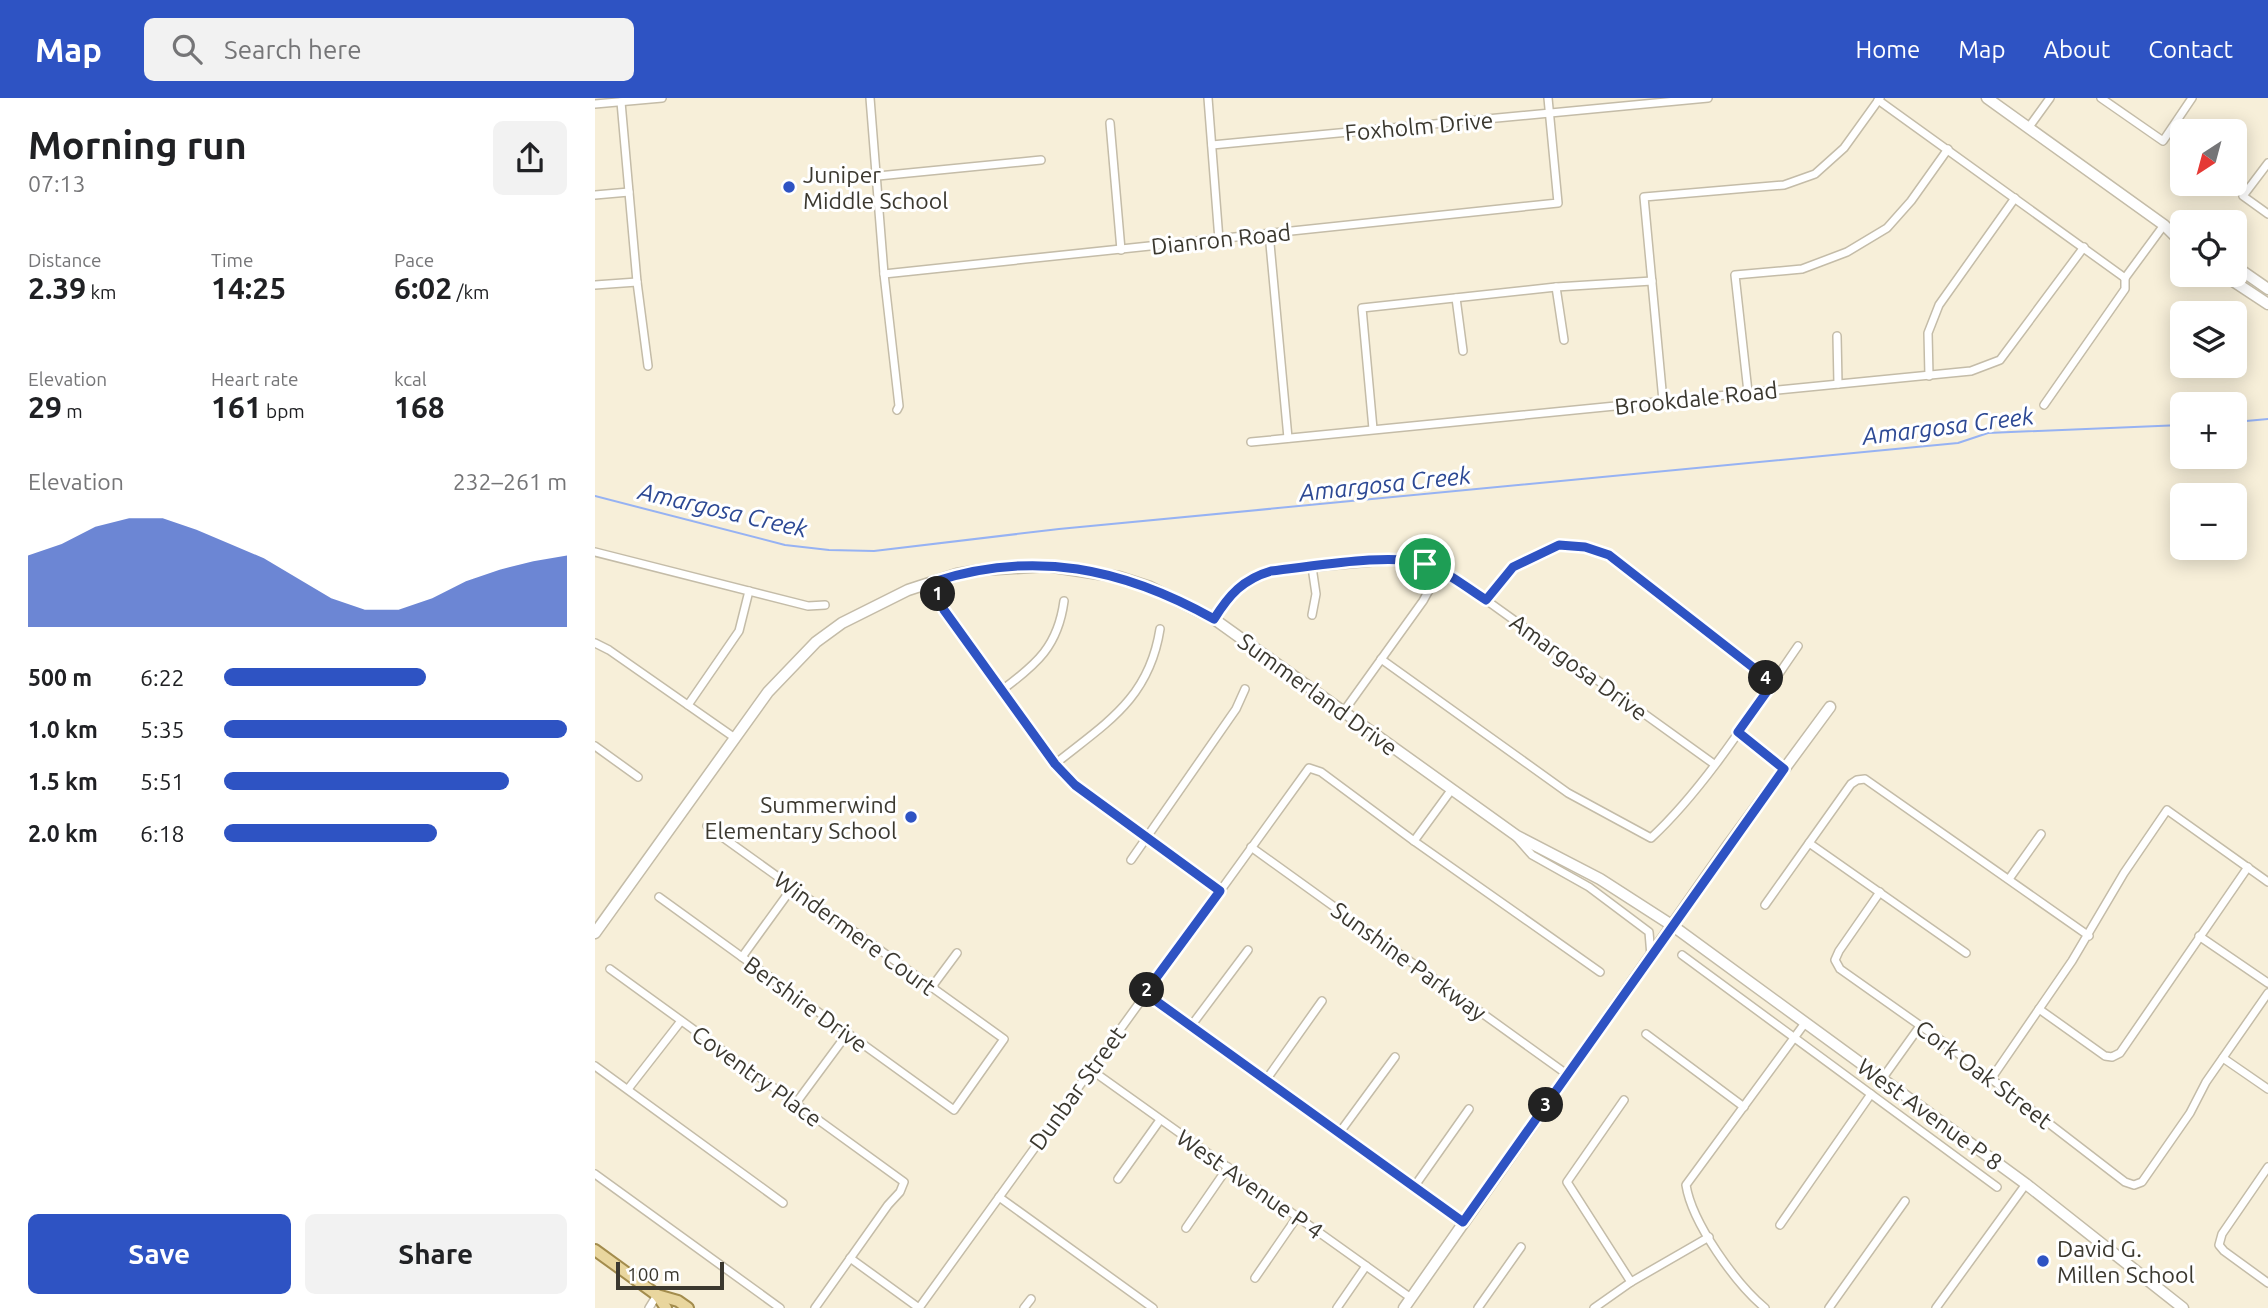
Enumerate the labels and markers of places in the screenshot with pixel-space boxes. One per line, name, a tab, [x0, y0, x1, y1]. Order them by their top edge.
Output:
place label: Juniper Middle School	[803, 162, 948, 213]
marker: Juniper Middle School	[781, 179, 797, 195]
pin	[1395, 534, 1455, 594]
pin: 1	[921, 576, 955, 612]
pin: 4	[1749, 660, 1783, 696]
place label: Summerwind Elementary School	[704, 792, 897, 843]
marker: Summerwind Elementary School	[903, 809, 919, 825]
pin: 2	[1129, 972, 1165, 1008]
pin: 3	[1529, 1088, 1563, 1122]
place label: David G. Millen School	[2057, 1236, 2195, 1287]
marker: David G. Millen School	[2035, 1253, 2051, 1269]

